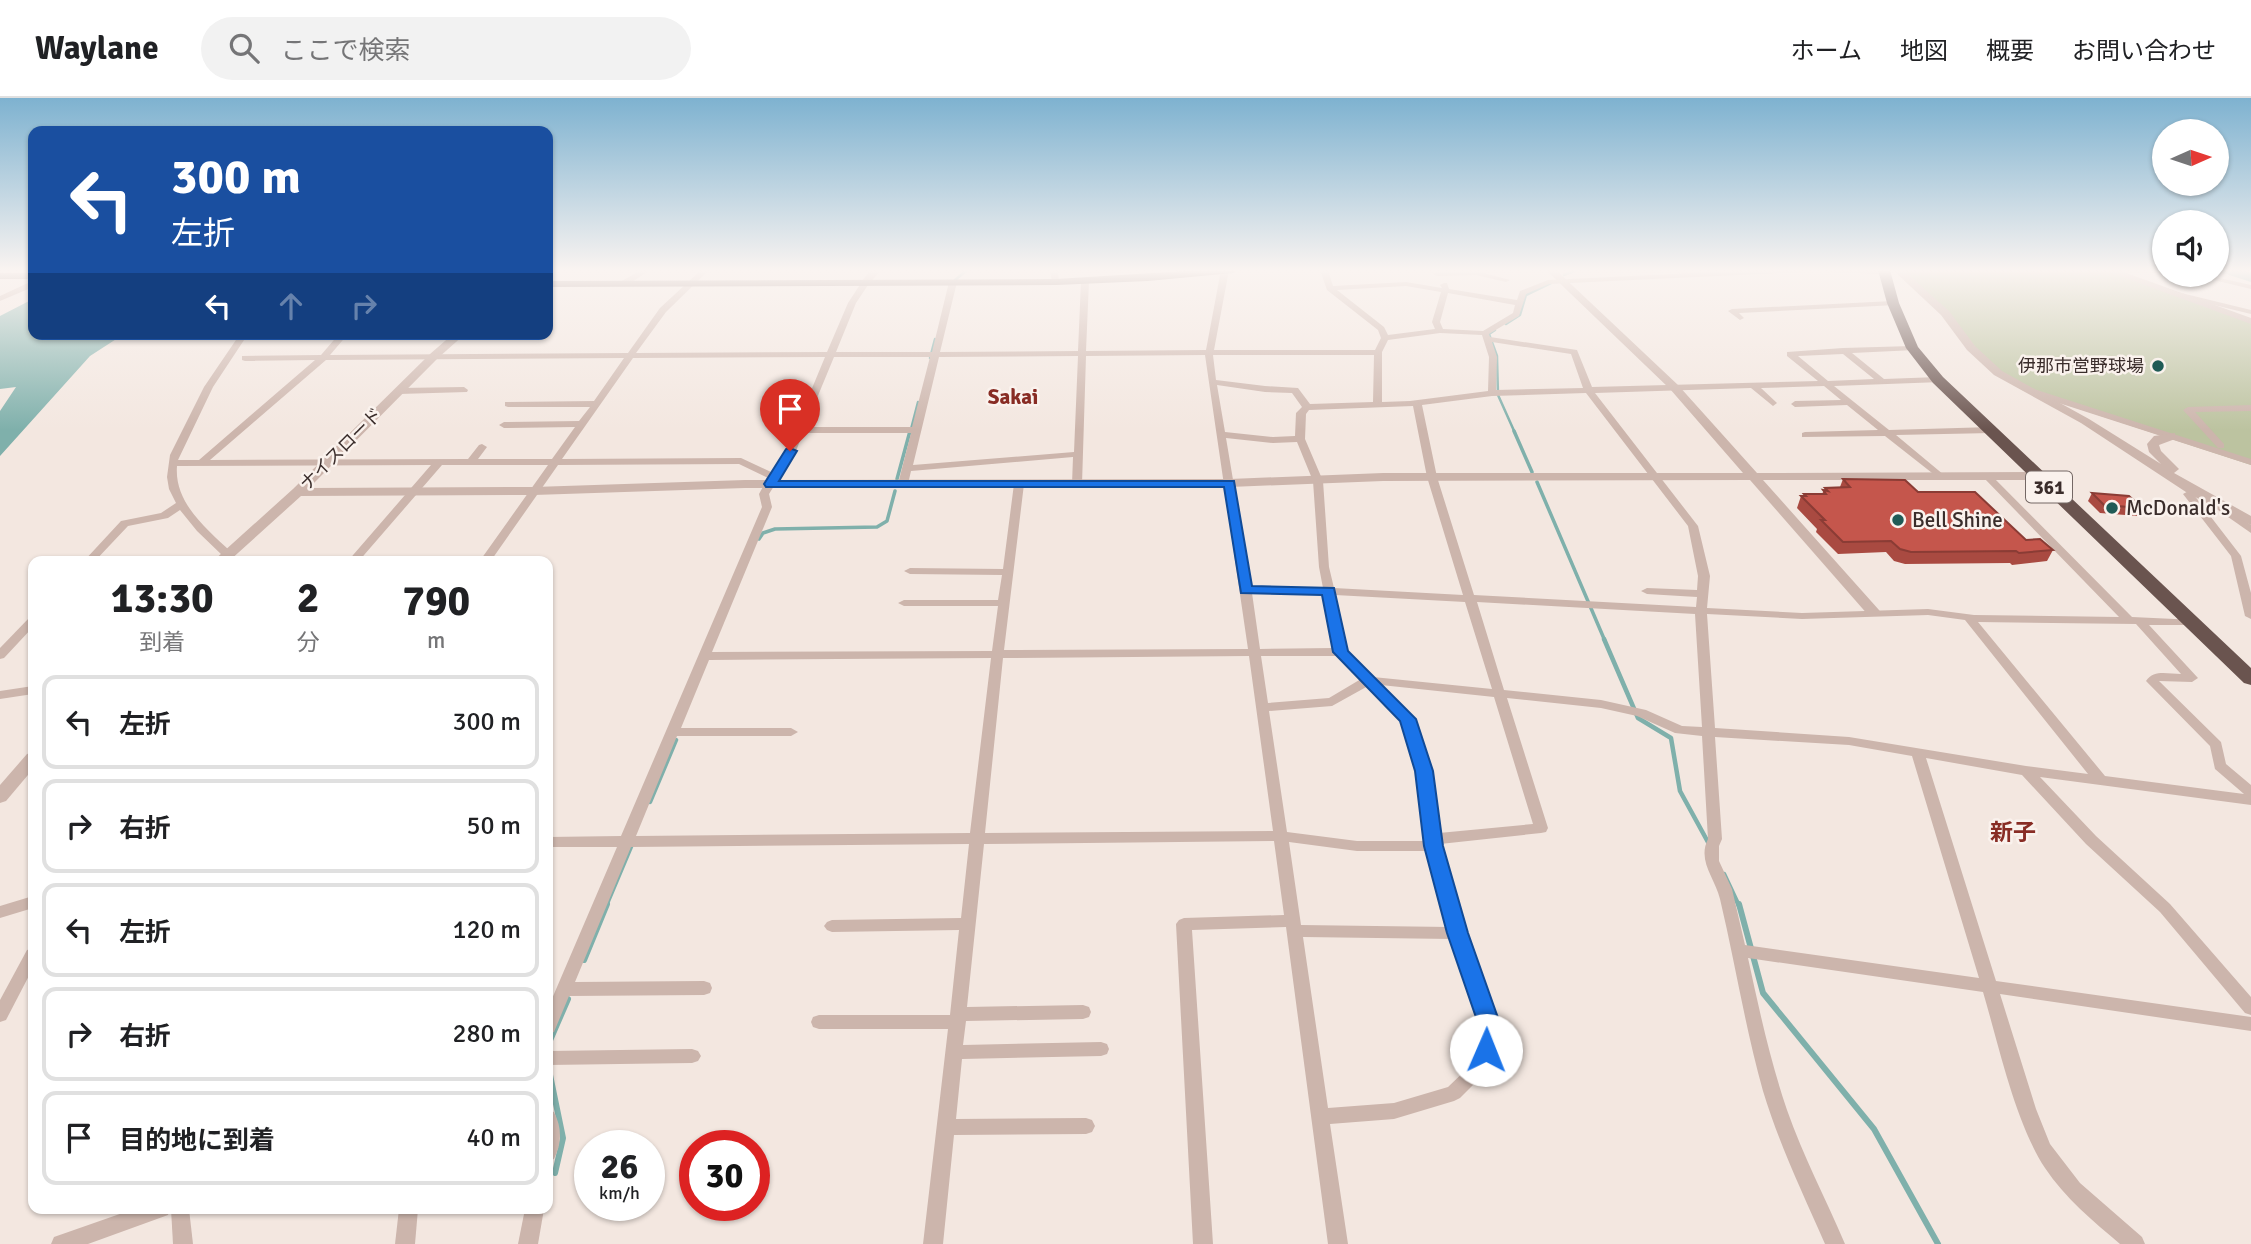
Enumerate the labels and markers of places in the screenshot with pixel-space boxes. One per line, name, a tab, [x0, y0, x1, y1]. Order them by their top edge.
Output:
place label: 伊那市営野球場	[2018, 355, 2144, 377]
marker: 伊那市営野球場	[2150, 358, 2166, 374]
pin	[760, 379, 820, 451]
place label: McDonald's	[2126, 495, 2230, 521]
marker: McDonald's	[2104, 500, 2120, 516]
place label: Bell Shine	[1912, 507, 2003, 533]
marker: Bell Shine	[1890, 512, 1906, 528]

